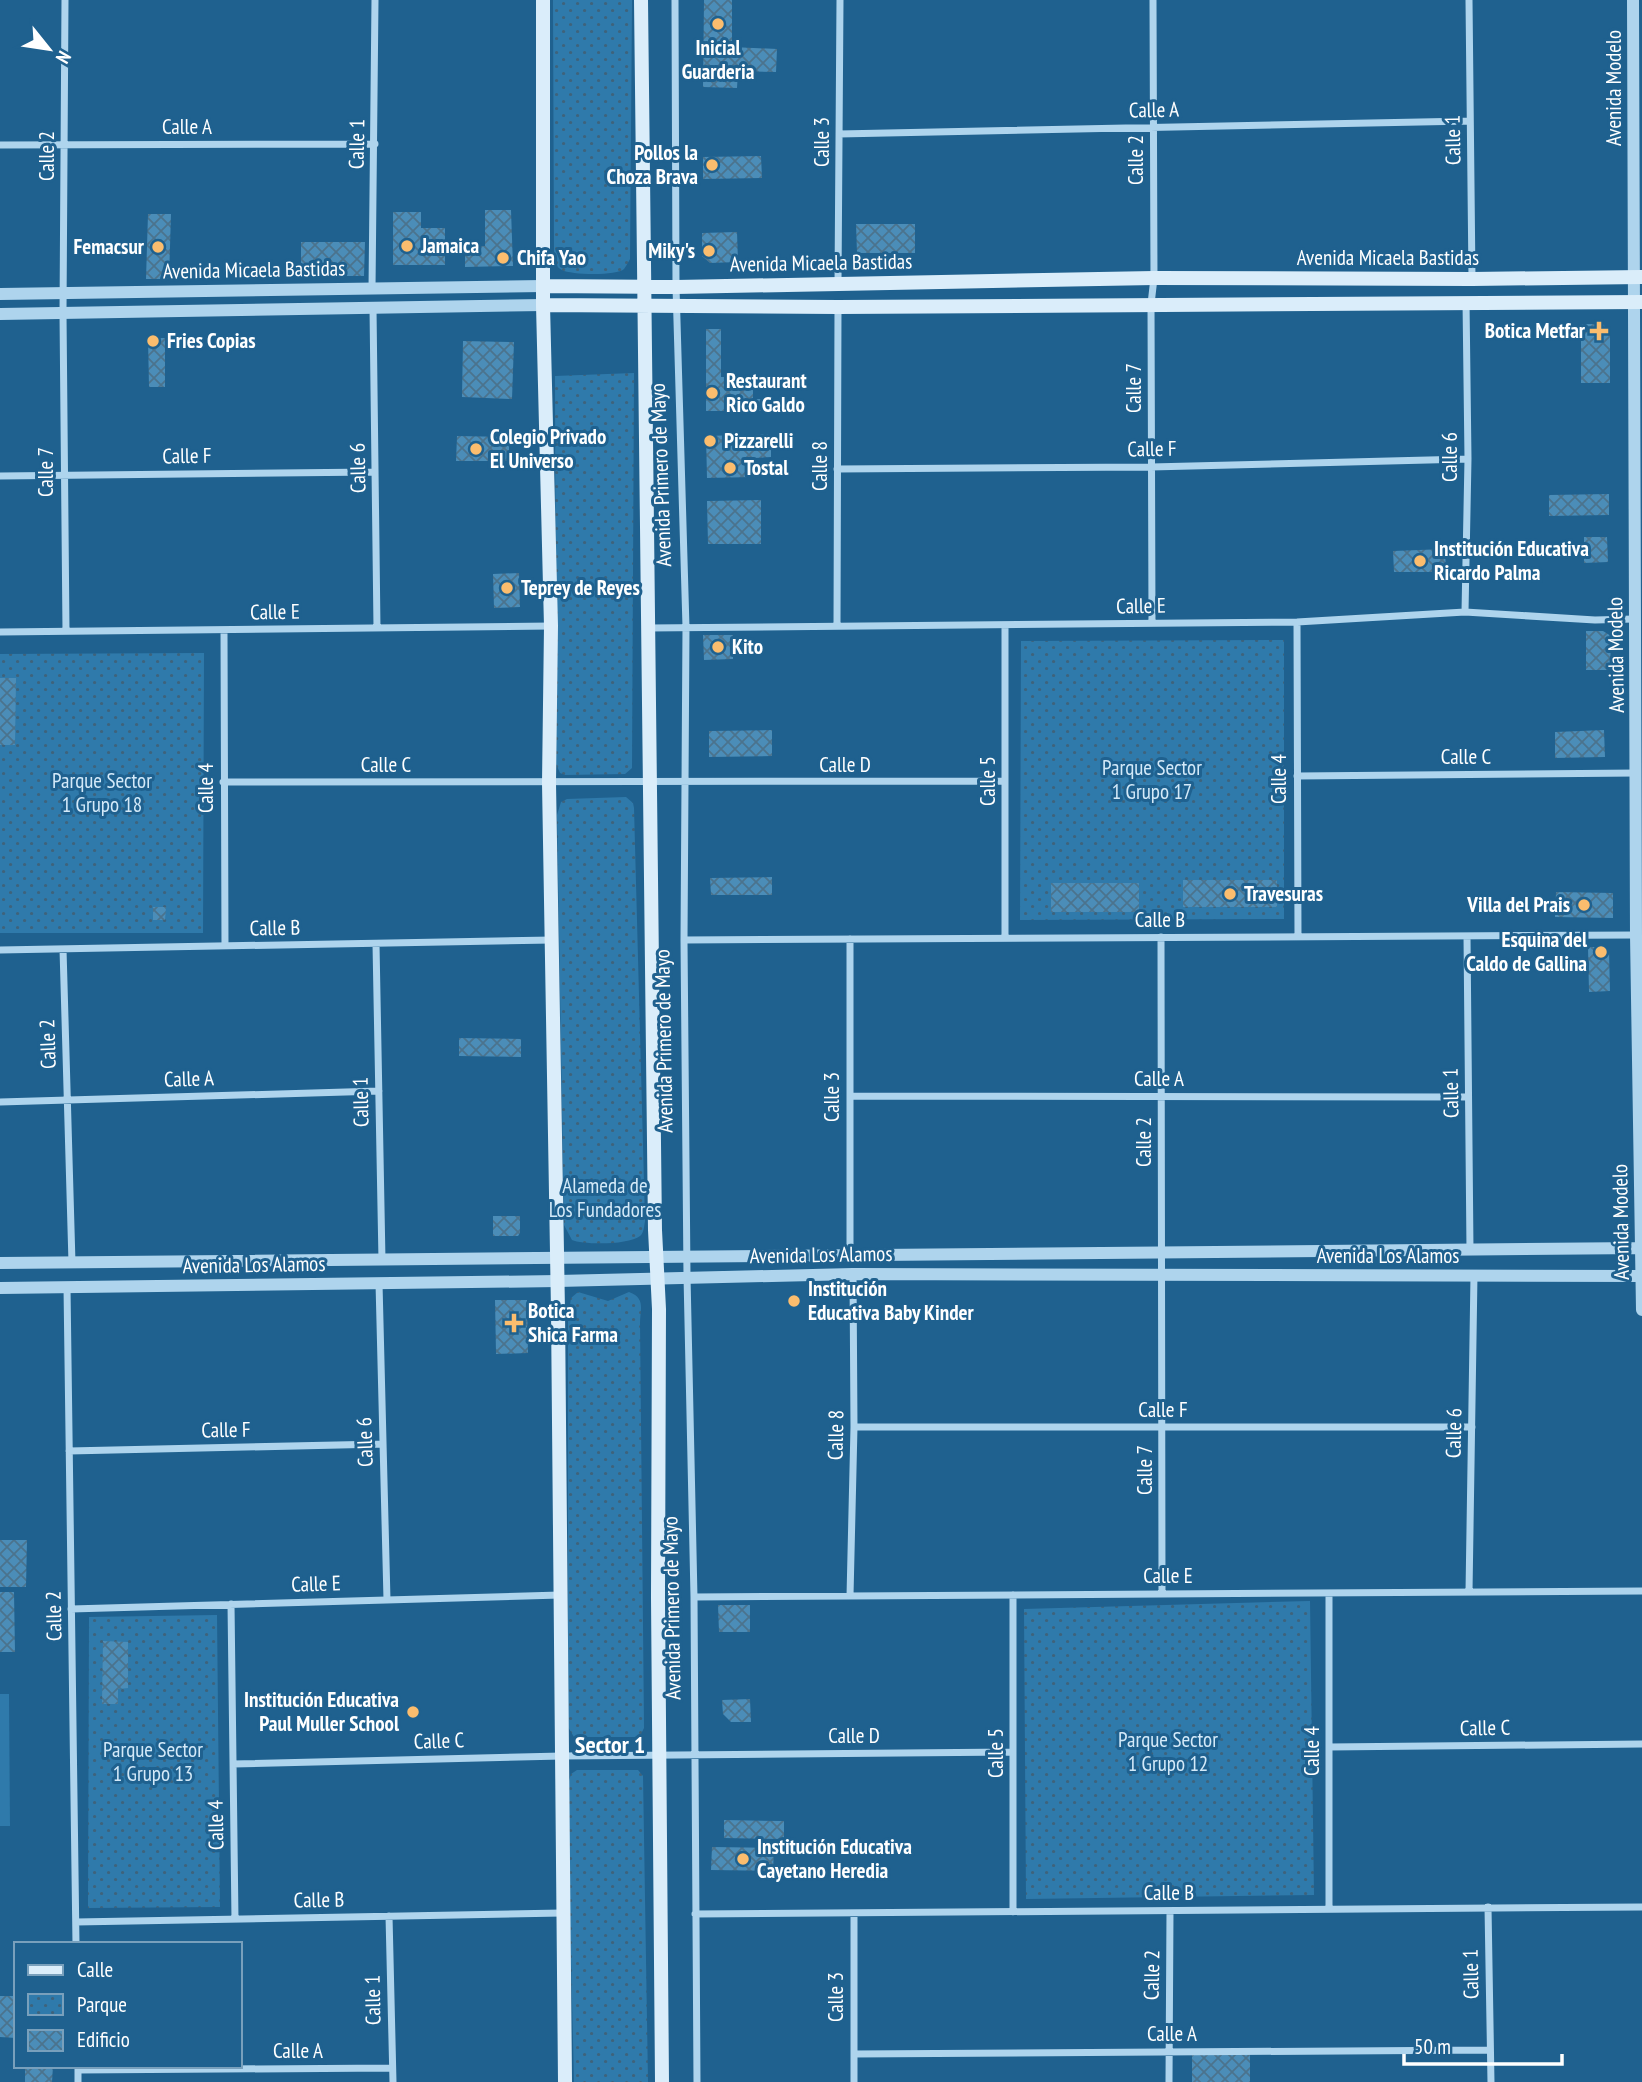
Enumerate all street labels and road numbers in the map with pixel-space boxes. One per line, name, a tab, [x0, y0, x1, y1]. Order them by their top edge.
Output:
street label: Avenida Modelo	[1600, 30, 1627, 146]
street label: Calle A	[1129, 96, 1179, 123]
street label: Calle A	[162, 113, 212, 140]
street label: Calle 1	[1439, 115, 1466, 165]
street label: Calle 3	[808, 117, 835, 167]
street label: Calle 1	[343, 119, 370, 169]
street label: Calle 2	[33, 131, 60, 181]
street label: Calle 2	[1122, 135, 1149, 185]
street label: Avenida Micaela Bastidas	[1297, 244, 1479, 271]
street label: Avenida Micaela Bastidas	[730, 247, 912, 278]
street label: Avenida Micaela Bastidas	[163, 254, 345, 285]
street label: Calle 7	[1120, 363, 1147, 413]
street label: Avenida Primero de Mayo	[644, 383, 677, 567]
street label: Calle 6	[1436, 432, 1463, 482]
street label: Calle F	[1127, 435, 1177, 462]
street label: Calle 8	[806, 441, 833, 491]
street label: Calle F	[162, 442, 212, 469]
street label: Calle 6	[344, 443, 371, 493]
street label: Calle 7	[32, 447, 59, 497]
street label: Calle E	[1116, 592, 1166, 619]
street label: Avenida Modelo	[1601, 597, 1630, 713]
street label: Calle E	[250, 598, 300, 625]
street label: Calle C	[1441, 743, 1492, 770]
street label: Calle C	[361, 751, 412, 778]
street label: Calle D	[819, 751, 871, 778]
street label: Calle 4	[1265, 753, 1292, 804]
street label: Calle 5	[974, 756, 1001, 806]
street label: Calle 4	[192, 762, 219, 813]
street label: Calle B	[1135, 906, 1185, 933]
street label: Calle B	[249, 914, 300, 941]
street label: Avenida Primero de Mayo	[648, 949, 679, 1133]
street label: Calle 2	[33, 1019, 62, 1070]
street label: Calle A	[164, 1064, 215, 1093]
street label: Calle A	[1134, 1065, 1184, 1092]
street label: Calle 1	[1437, 1068, 1464, 1118]
street label: Calle 3	[818, 1072, 845, 1122]
street label: Calle 1	[347, 1077, 374, 1127]
street label: Calle 2	[1130, 1117, 1157, 1167]
street label: Avenida Modelo	[1606, 1164, 1635, 1280]
street label: Avenida Los Alamos	[749, 1240, 893, 1269]
street label: Avenida Los Alamos	[1317, 1242, 1459, 1269]
street label: Avenida Los Alamos	[182, 1250, 326, 1279]
street label: Calle F	[1138, 1396, 1188, 1423]
street label: Calle 6	[1440, 1408, 1467, 1458]
street label: Calle 8	[822, 1410, 849, 1460]
street label: Calle F	[201, 1416, 251, 1443]
street label: Calle 6	[350, 1417, 379, 1468]
street label: Calle 7	[1131, 1445, 1158, 1495]
street label: Avenida Primero de Mayo	[656, 1516, 687, 1700]
street label: Calle E	[1143, 1562, 1193, 1589]
street label: Calle E	[291, 1569, 341, 1598]
street label: Calle 2	[40, 1591, 67, 1641]
street label: Calle C	[1460, 1714, 1511, 1741]
street label: Calle D	[828, 1722, 880, 1749]
street label: Calle 4	[1298, 1725, 1325, 1776]
street label: Calle C	[413, 1726, 465, 1755]
street label: Calle 5	[982, 1728, 1009, 1778]
street label: Calle 4	[202, 1799, 229, 1850]
street label: Calle B	[1144, 1879, 1194, 1906]
street label: Calle B	[293, 1886, 344, 1913]
street label: Calle 1	[1457, 1949, 1484, 1999]
street label: Calle 2	[1138, 1950, 1165, 2000]
street label: Calle 3	[822, 1972, 849, 2022]
street label: Calle 1	[359, 1975, 386, 2025]
street label: Calle A	[1147, 2020, 1197, 2047]
street label: Calle A	[273, 2037, 323, 2064]

